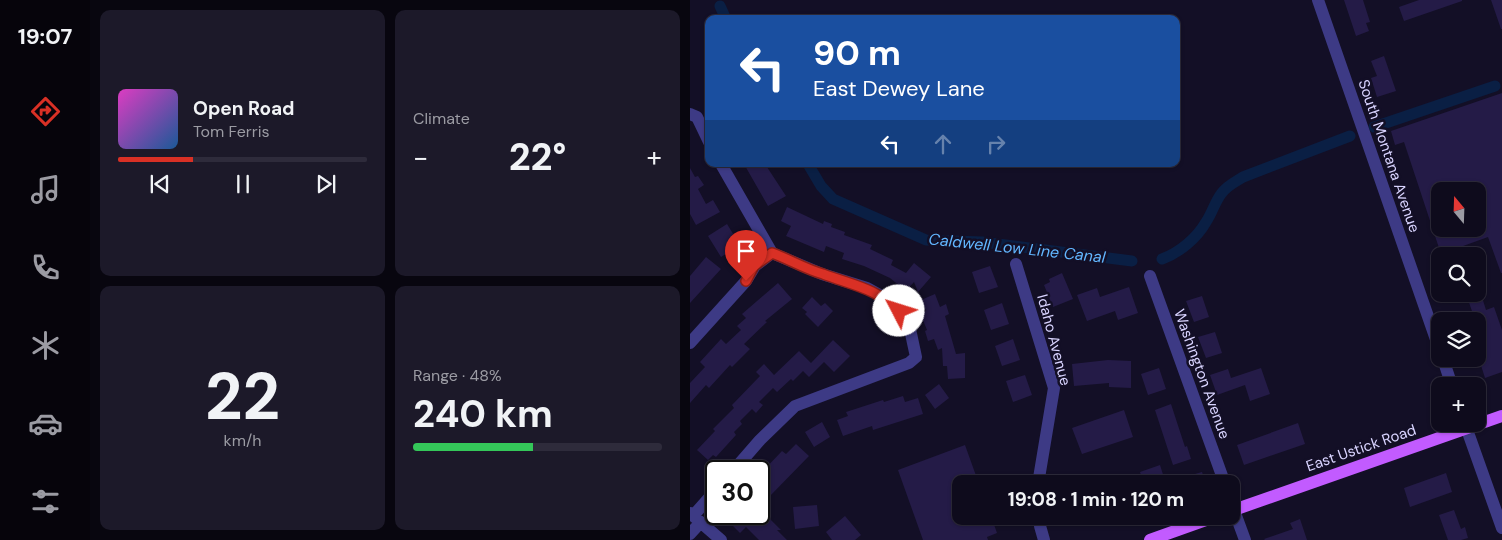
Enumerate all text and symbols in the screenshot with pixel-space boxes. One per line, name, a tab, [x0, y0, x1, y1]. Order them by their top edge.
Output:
text: 19:07	[18, 22, 72, 51]
text: 90 m	[813, 30, 901, 76]
icon: left	[730, 35, 795, 100]
text: East Dewey Lane	[813, 74, 985, 103]
street label: South Montana Avenue	[1353, 77, 1425, 235]
icon: directions	[28, 94, 63, 129]
text: Open Road	[193, 96, 295, 121]
text: Climate	[413, 108, 470, 129]
text: Tom Ferris	[193, 121, 270, 142]
icon: left	[876, 130, 904, 158]
icon: ahead	[929, 130, 957, 158]
icon: right	[982, 130, 1010, 158]
text: 22°	[509, 132, 566, 182]
text: −	[413, 139, 428, 176]
text: +	[647, 139, 662, 176]
icon: previous	[146, 170, 174, 198]
icon: pause	[229, 170, 257, 198]
icon: next	[312, 170, 340, 198]
icon: music	[28, 172, 63, 207]
north arrow	[1431, 182, 1486, 238]
map controls	[1431, 182, 1486, 432]
water label: Caldwell Low Line Canal	[927, 228, 1107, 268]
pin	[725, 230, 767, 281]
icon: arrive	[732, 237, 760, 265]
button: search	[1431, 247, 1486, 302]
icon: phone	[28, 250, 63, 285]
position arrow	[872, 284, 924, 336]
street label: Idaho Avenue	[1032, 292, 1076, 388]
street label: Washington Avenue	[1169, 306, 1235, 442]
button: layers	[1431, 312, 1486, 367]
icon: climate	[28, 328, 63, 363]
text: 22	[205, 355, 280, 439]
text: Range · 48%	[413, 365, 502, 386]
button: +	[1431, 377, 1486, 432]
text: 240 km	[413, 389, 553, 439]
icon: car	[28, 406, 63, 441]
street label: East Ustick Road	[1303, 420, 1419, 476]
text: km/h	[224, 430, 261, 451]
speed limit sign: 30	[705, 460, 770, 525]
icon: filters	[28, 484, 63, 519]
text: 19:08 · 1 min · 120 m	[1008, 487, 1184, 512]

